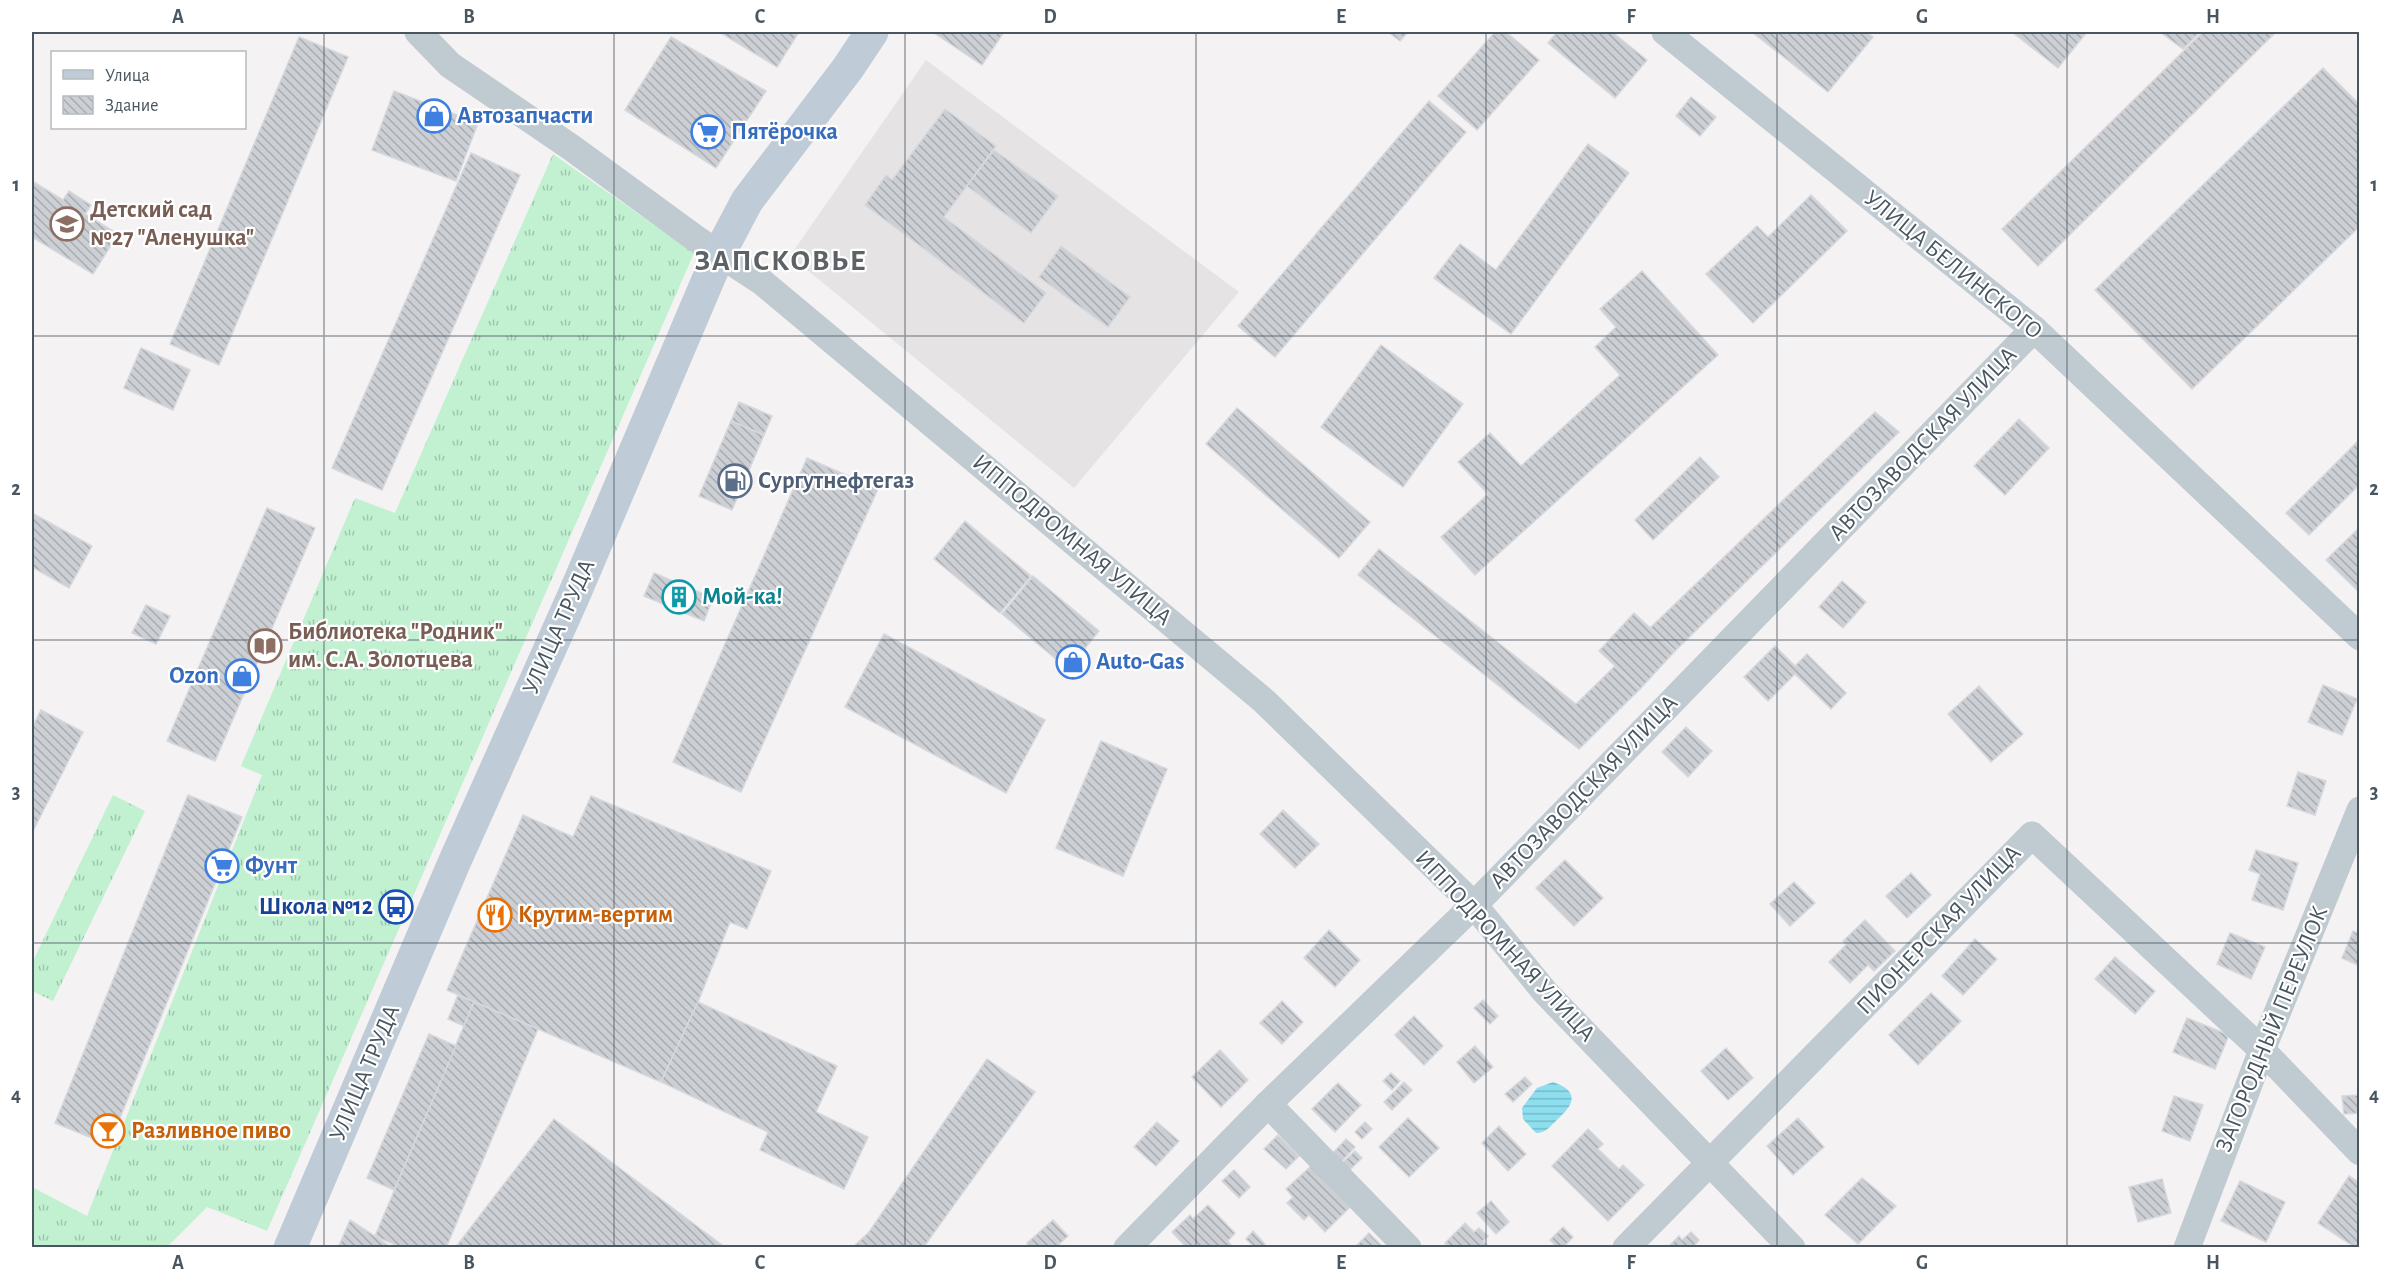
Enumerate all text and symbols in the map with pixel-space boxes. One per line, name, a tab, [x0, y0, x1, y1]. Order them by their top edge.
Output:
text: A	[172, 7, 184, 27]
text: B	[463, 7, 475, 27]
text: C	[755, 7, 766, 27]
text: D	[1043, 7, 1057, 27]
text: E	[1336, 7, 1346, 27]
text: F	[1626, 7, 1636, 27]
text: G	[1916, 7, 1928, 27]
text: H	[2206, 7, 2220, 27]
legend	[51, 51, 246, 129]
text: Улица	[105, 67, 150, 85]
text: Здание	[105, 97, 159, 115]
shop icon: Автозапчасти	[416, 98, 452, 134]
place label: Автозапчасти	[457, 104, 593, 128]
supermarket icon: Пятёрочка	[690, 114, 726, 150]
place label: Пятёрочка	[731, 120, 838, 144]
text: 1	[12, 175, 20, 195]
text: 1	[2370, 175, 2378, 195]
street label: УЛИЦА БЕЛИНСКОГО	[1859, 186, 2047, 344]
place label: Детский сад №27 "Аленушка"	[90, 198, 254, 250]
school or university icon: Детский сад №27 "Аленушка"	[49, 206, 85, 242]
district label: ЗАПСКОВЬЕ	[694, 246, 868, 276]
street label: АВТОЗАВОДСКАЯ УЛИЦА	[1824, 343, 2022, 545]
street label: ИППОДРОМНАЯ УЛИЦА	[968, 450, 1176, 630]
fuel station icon: Сургутнефтегаз	[717, 463, 753, 499]
place label: Сургутнефтегаз	[758, 469, 914, 493]
text: 2	[11, 479, 21, 499]
text: 2	[2369, 479, 2379, 499]
street label: УЛИЦА ТРУДА	[519, 556, 599, 698]
building icon: Мой-ка!	[661, 579, 697, 615]
place label: Мой-ка!	[702, 585, 783, 609]
place label: Библиотека "Родник" им. С.А. Золотцева	[288, 620, 503, 672]
library icon: Библиотека "Родник" им. С.А. Золотцева	[247, 628, 283, 664]
shop icon: Auto-Gas	[1055, 644, 1091, 680]
place label: Auto-Gas	[1096, 650, 1184, 674]
shop icon: Ozon	[224, 658, 260, 694]
place label: Ozon	[169, 664, 219, 688]
street label: АВТОЗАВОДСКАЯ УЛИЦА	[1485, 691, 1683, 893]
text: 3	[12, 782, 20, 802]
text: 3	[2370, 782, 2378, 802]
street label: ПИОНЕРСКАЯ УЛИЦА	[1852, 841, 2026, 1019]
street label: ИППОДРОМНАЯ УЛИЦА	[1410, 846, 1600, 1046]
supermarket icon: Фунт	[204, 848, 240, 884]
place label: Фунт	[245, 854, 298, 878]
bus stop icon: Школа №12	[378, 889, 414, 925]
place label: Школа №12	[259, 895, 373, 919]
restaurant icon: Крутим-вертим	[477, 897, 513, 933]
place label: Крутим-вертим	[518, 903, 673, 927]
street label: ЗАГОРОДНЫЙ ПЕРЕУЛОК	[2212, 903, 2332, 1155]
street label: УЛИЦА ТРУДА	[326, 1002, 404, 1144]
text: 4	[11, 1085, 21, 1105]
text: 4	[2369, 1085, 2379, 1105]
bar icon: Разливное пиво	[90, 1113, 126, 1149]
place label: Разливное пиво	[131, 1119, 291, 1143]
text: A	[172, 1253, 184, 1273]
text: B	[463, 1253, 475, 1273]
text: C	[755, 1253, 766, 1273]
text: D	[1043, 1253, 1057, 1273]
text: E	[1336, 1253, 1346, 1273]
text: F	[1626, 1253, 1636, 1273]
text: G	[1916, 1253, 1928, 1273]
text: H	[2206, 1253, 2220, 1273]

